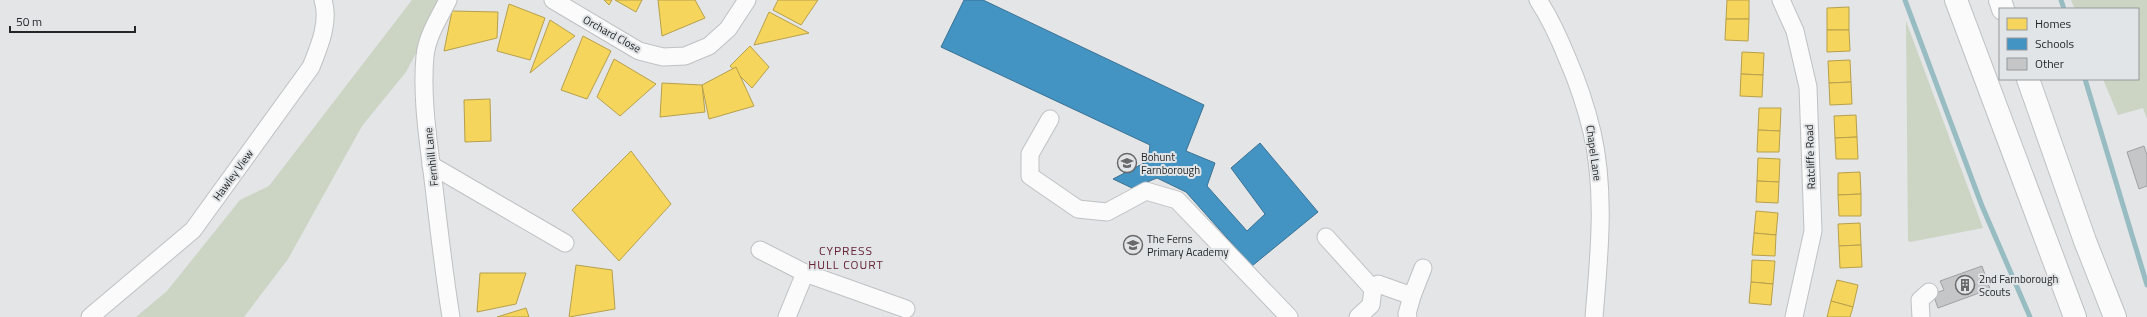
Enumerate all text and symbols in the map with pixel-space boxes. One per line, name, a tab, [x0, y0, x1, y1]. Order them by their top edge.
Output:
scale bar	[10, 8, 135, 34]
legend	[1999, 8, 2139, 80]
street label: Orchard Close	[580, 11, 644, 57]
text: 50 m	[16, 12, 42, 31]
text: Homes	[2035, 14, 2071, 33]
text: Schools	[2035, 34, 2075, 53]
text: Other	[2035, 54, 2064, 73]
street label: Chapel Lane	[1582, 124, 1606, 182]
street label: Ratcliffe Road	[1801, 124, 1819, 190]
street label: Fernhill Lane	[420, 126, 442, 187]
street label: Hawley View	[209, 146, 257, 204]
place label: Bohunt Farnborough	[1141, 149, 1200, 178]
school or university icon: Bohunt Farnborough	[1116, 152, 1138, 174]
place label: The Ferns Primary Academy	[1147, 231, 1229, 260]
school or university icon: The Ferns Primary Academy	[1122, 234, 1144, 256]
district label: CYPRESS HULL COURT	[808, 241, 884, 274]
place label: 2nd Farnborough Scouts	[1979, 271, 2059, 300]
building icon: 2nd Farnborough Scouts	[1954, 274, 1976, 296]

